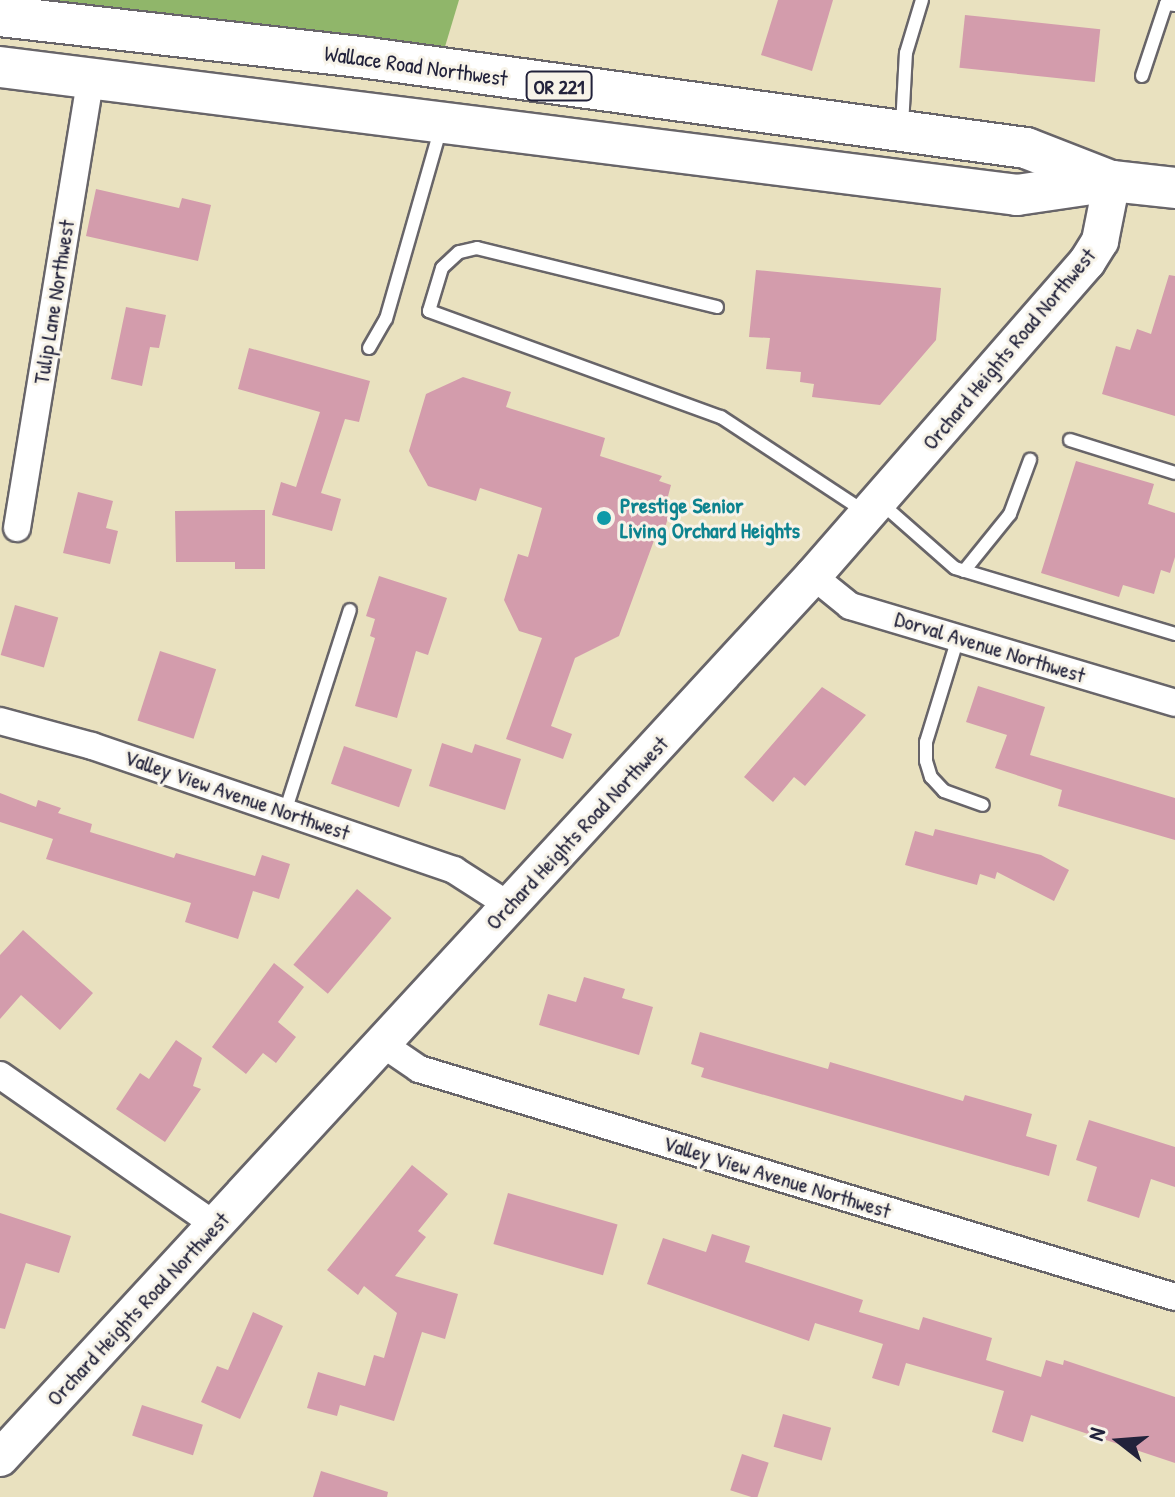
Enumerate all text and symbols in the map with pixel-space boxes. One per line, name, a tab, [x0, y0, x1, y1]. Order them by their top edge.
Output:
street label: Wallace Road Northwest	[323, 40, 509, 92]
road number: OR 221	[525, 70, 593, 102]
street label: Tulip Lane Northwest	[28, 218, 80, 386]
street label: Orchard Heights Road Northwest	[917, 243, 1101, 455]
place label: Prestige Senior Living Orchard Heights	[620, 492, 800, 544]
marker: Prestige Senior Living Orchard Heights	[595, 509, 613, 527]
street label: Dorval Avenue Northwest	[892, 605, 1088, 689]
street label: Orchard Heights Road Northwest	[480, 731, 674, 935]
street label: Valley View Avenue Northwest	[121, 744, 353, 846]
street label: Valley View Avenue Northwest	[660, 1130, 894, 1224]
street label: Orchard Heights Road Northwest	[41, 1207, 235, 1411]
north arrow	[1079, 1401, 1159, 1481]
text: N	[1080, 1424, 1112, 1444]

